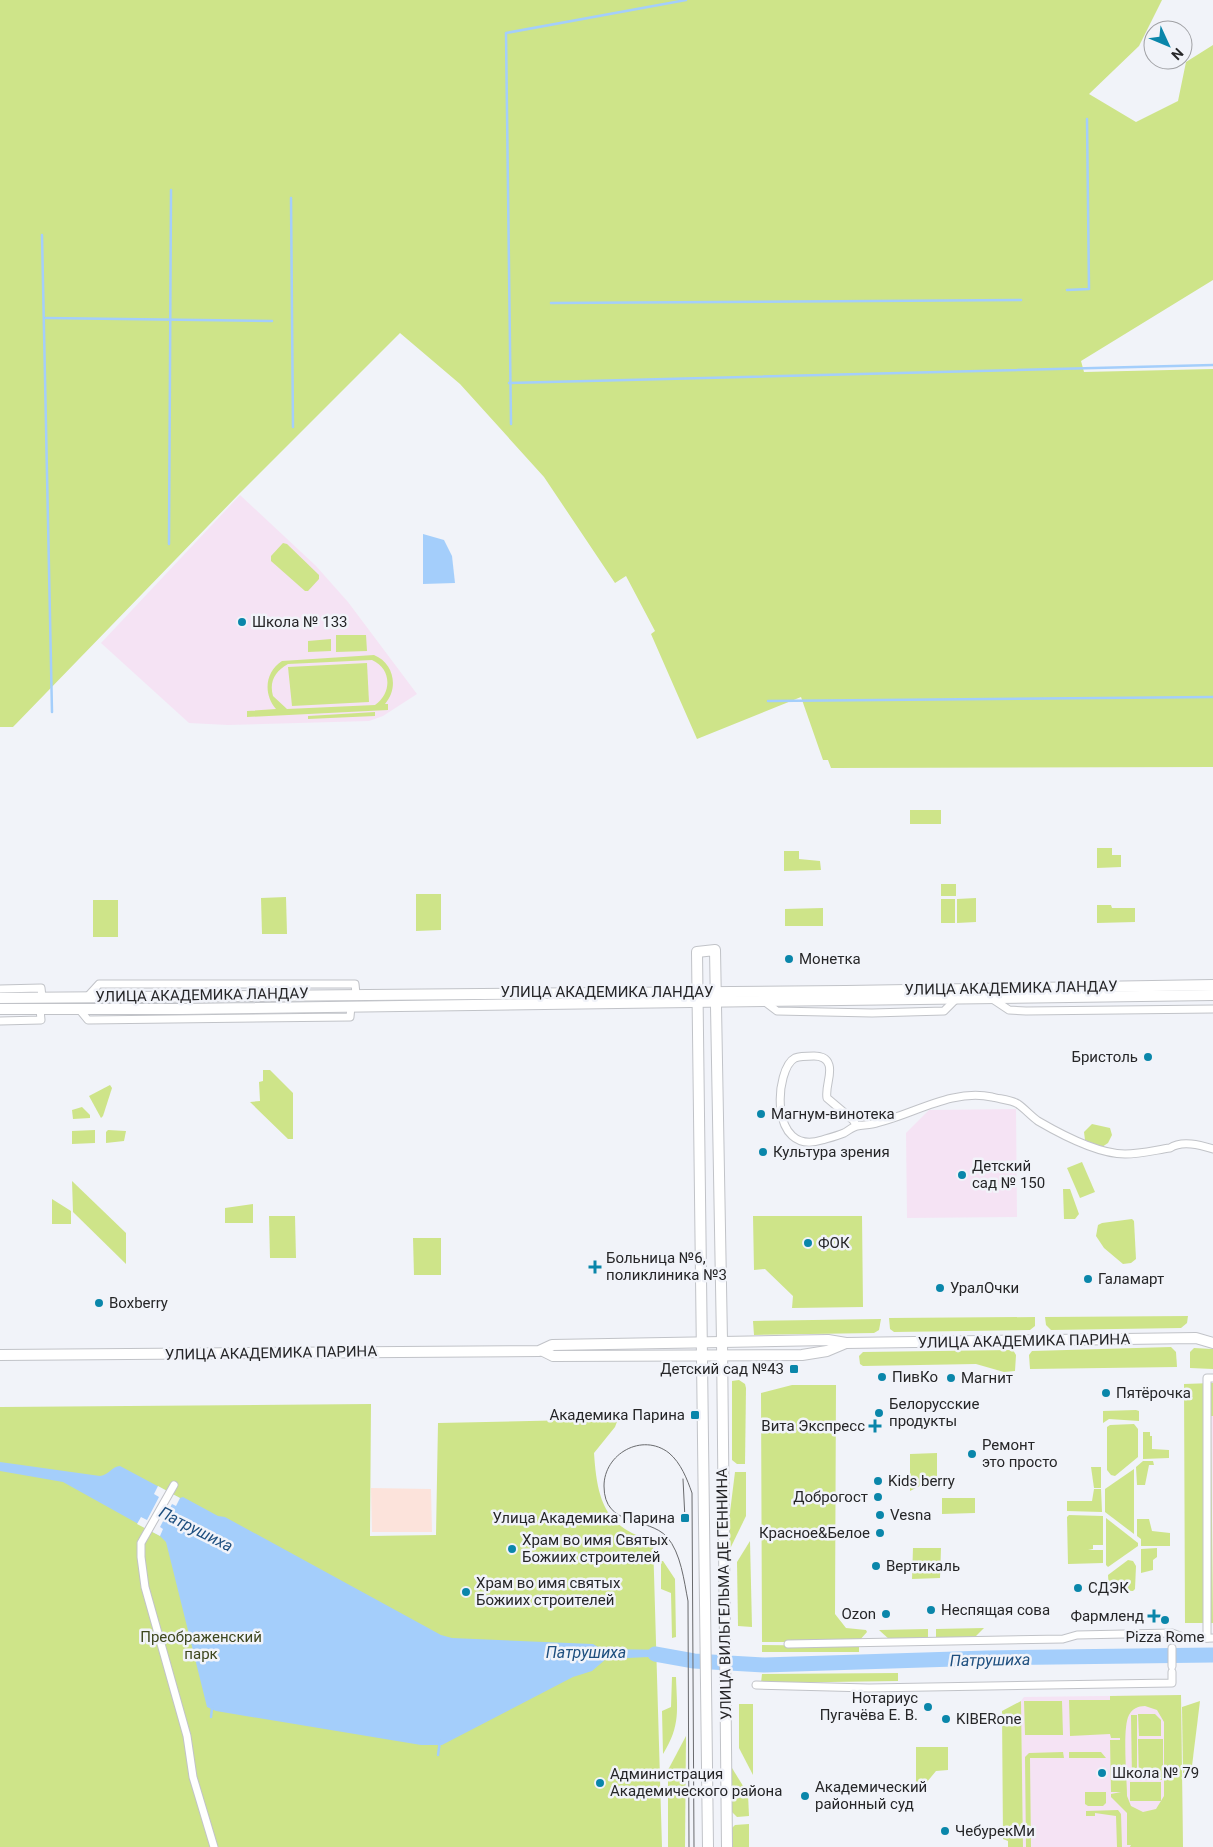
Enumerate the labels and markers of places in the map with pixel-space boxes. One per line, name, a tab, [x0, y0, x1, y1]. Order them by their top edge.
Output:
place label: Школа № 133	[252, 613, 348, 631]
marker: Школа № 133	[236, 616, 248, 628]
place label: Монетка	[799, 950, 861, 968]
marker: Монетка	[783, 953, 795, 965]
place label: Бристоль	[1071, 1048, 1138, 1066]
marker: Бристоль	[1142, 1051, 1154, 1063]
place label: Магнум-винотека	[771, 1105, 895, 1123]
marker: Магнум-винотека	[755, 1108, 767, 1120]
place label: Культура зрения	[773, 1143, 890, 1161]
marker: Культура зрения	[757, 1146, 769, 1158]
place label: Детский сад № 150	[972, 1157, 1045, 1192]
marker: Детский сад № 150	[956, 1169, 968, 1181]
place label: ФОК	[818, 1234, 850, 1252]
marker: ФОК	[802, 1237, 814, 1249]
place label: Больница №6, поликлиника №3	[606, 1249, 727, 1284]
marker: Больница №6, поликлиника №3	[588, 1260, 602, 1274]
place label: Галамарт	[1098, 1270, 1164, 1288]
marker: Галамарт	[1082, 1273, 1094, 1285]
place label: УралОчки	[950, 1279, 1019, 1297]
marker: УралОчки	[934, 1282, 946, 1294]
place label: Boxberry	[109, 1294, 168, 1312]
marker: Boxberry	[93, 1297, 105, 1309]
place label: Детский сад №43	[660, 1360, 784, 1378]
marker: Детский сад №43	[788, 1363, 800, 1375]
place label: ПивКо	[892, 1368, 938, 1386]
place label: Магнит	[961, 1369, 1013, 1387]
marker: ПивКо	[876, 1371, 888, 1383]
marker: Магнит	[945, 1372, 957, 1384]
place label: Пятёрочка	[1116, 1384, 1191, 1402]
marker: Пятёрочка	[1100, 1387, 1112, 1399]
place label: Белорусские продукты	[889, 1395, 979, 1430]
place label: Академика Парина	[549, 1406, 685, 1424]
marker: Белорусские продукты	[873, 1407, 885, 1419]
marker: Академика Парина	[689, 1409, 701, 1421]
place label: Вита Экспресс	[761, 1417, 865, 1435]
marker: Вита Экспресс	[869, 1420, 881, 1432]
place label: Ремонт это просто	[982, 1436, 1058, 1471]
marker: Ремонт это просто	[966, 1448, 978, 1460]
place label: Kids berry	[888, 1472, 955, 1490]
marker: Kids berry	[872, 1475, 884, 1487]
place label: Доброгост	[793, 1488, 868, 1506]
marker: Доброгост	[872, 1491, 884, 1503]
place label: Vesna	[890, 1506, 931, 1524]
place label: Улица Академика Парина	[492, 1509, 675, 1527]
marker: Vesna	[874, 1509, 886, 1521]
marker: Улица Академика Парина	[679, 1512, 691, 1524]
place label: Красное&Белое	[759, 1524, 870, 1542]
marker: Красное&Белое	[874, 1527, 886, 1539]
place label: Храм во имя Святых Божиих строителей	[522, 1531, 669, 1566]
marker: Храм во имя Святых Божиих строителей	[506, 1543, 518, 1555]
place label: Вертикаль	[886, 1557, 960, 1575]
marker: Вертикаль	[870, 1560, 882, 1572]
place label: Храм во имя святых Божиих строителей	[476, 1574, 621, 1609]
place label: СДЭК	[1088, 1579, 1129, 1597]
marker: СДЭК	[1072, 1582, 1084, 1594]
marker: Храм во имя святых Божиих строителей	[460, 1586, 472, 1598]
place label: Неспящая сова	[941, 1601, 1050, 1619]
marker: Неспящая сова	[925, 1604, 937, 1616]
place label: Ozon	[842, 1605, 876, 1623]
place label: Фармленд	[1070, 1607, 1144, 1625]
marker: Ozon	[880, 1608, 892, 1620]
marker: Фармленд	[1148, 1610, 1160, 1622]
marker: Pizza Rome	[1159, 1614, 1171, 1626]
place label: Pizza Rome	[1126, 1628, 1204, 1646]
place label: Нотариус Пугачёва Е. В.	[820, 1689, 918, 1724]
marker: Нотариус Пугачёва Е. В.	[922, 1701, 934, 1713]
place label: KIBERone	[956, 1710, 1021, 1728]
marker: KIBERone	[940, 1713, 952, 1725]
place label: Школа № 79	[1112, 1764, 1199, 1782]
place label: Администрация Академического района	[610, 1765, 782, 1800]
marker: Школа № 79	[1096, 1767, 1108, 1779]
marker: Администрация Академического района	[594, 1777, 606, 1789]
place label: Академический районный суд	[815, 1778, 927, 1813]
marker: Академический районный суд	[799, 1790, 811, 1802]
place label: ЧебурекМи	[955, 1822, 1035, 1840]
marker: ЧебурекМи	[939, 1825, 951, 1837]

